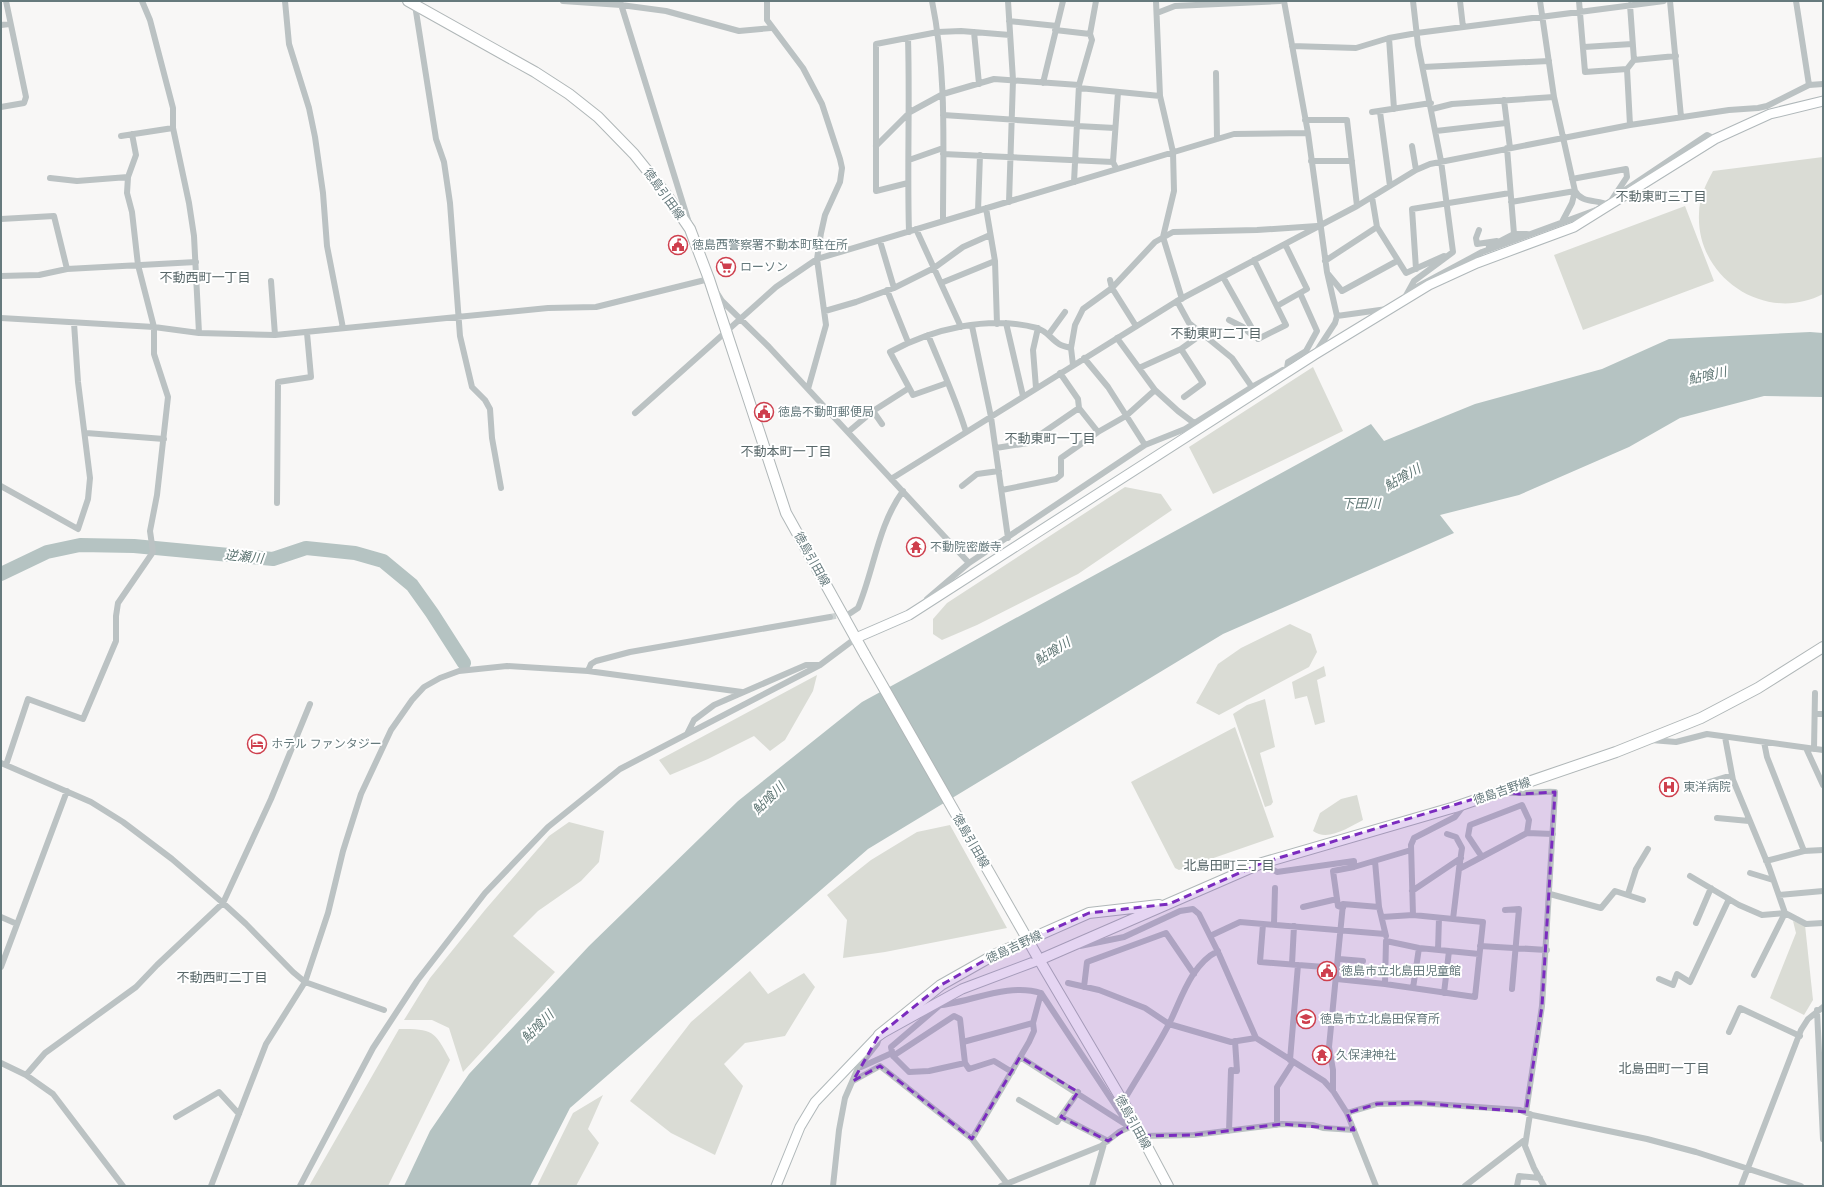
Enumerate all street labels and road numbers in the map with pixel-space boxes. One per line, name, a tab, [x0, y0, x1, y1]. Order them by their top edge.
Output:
street label: 徳島引田線	[641, 165, 688, 222]
street label: 徳島引田線	[791, 529, 834, 589]
street label: 徳島吉野線	[1471, 774, 1533, 807]
street label: 徳島引田線	[950, 811, 993, 870]
street label: 徳島吉野線	[983, 927, 1044, 966]
street label: 徳島引田線	[1112, 1092, 1155, 1152]

